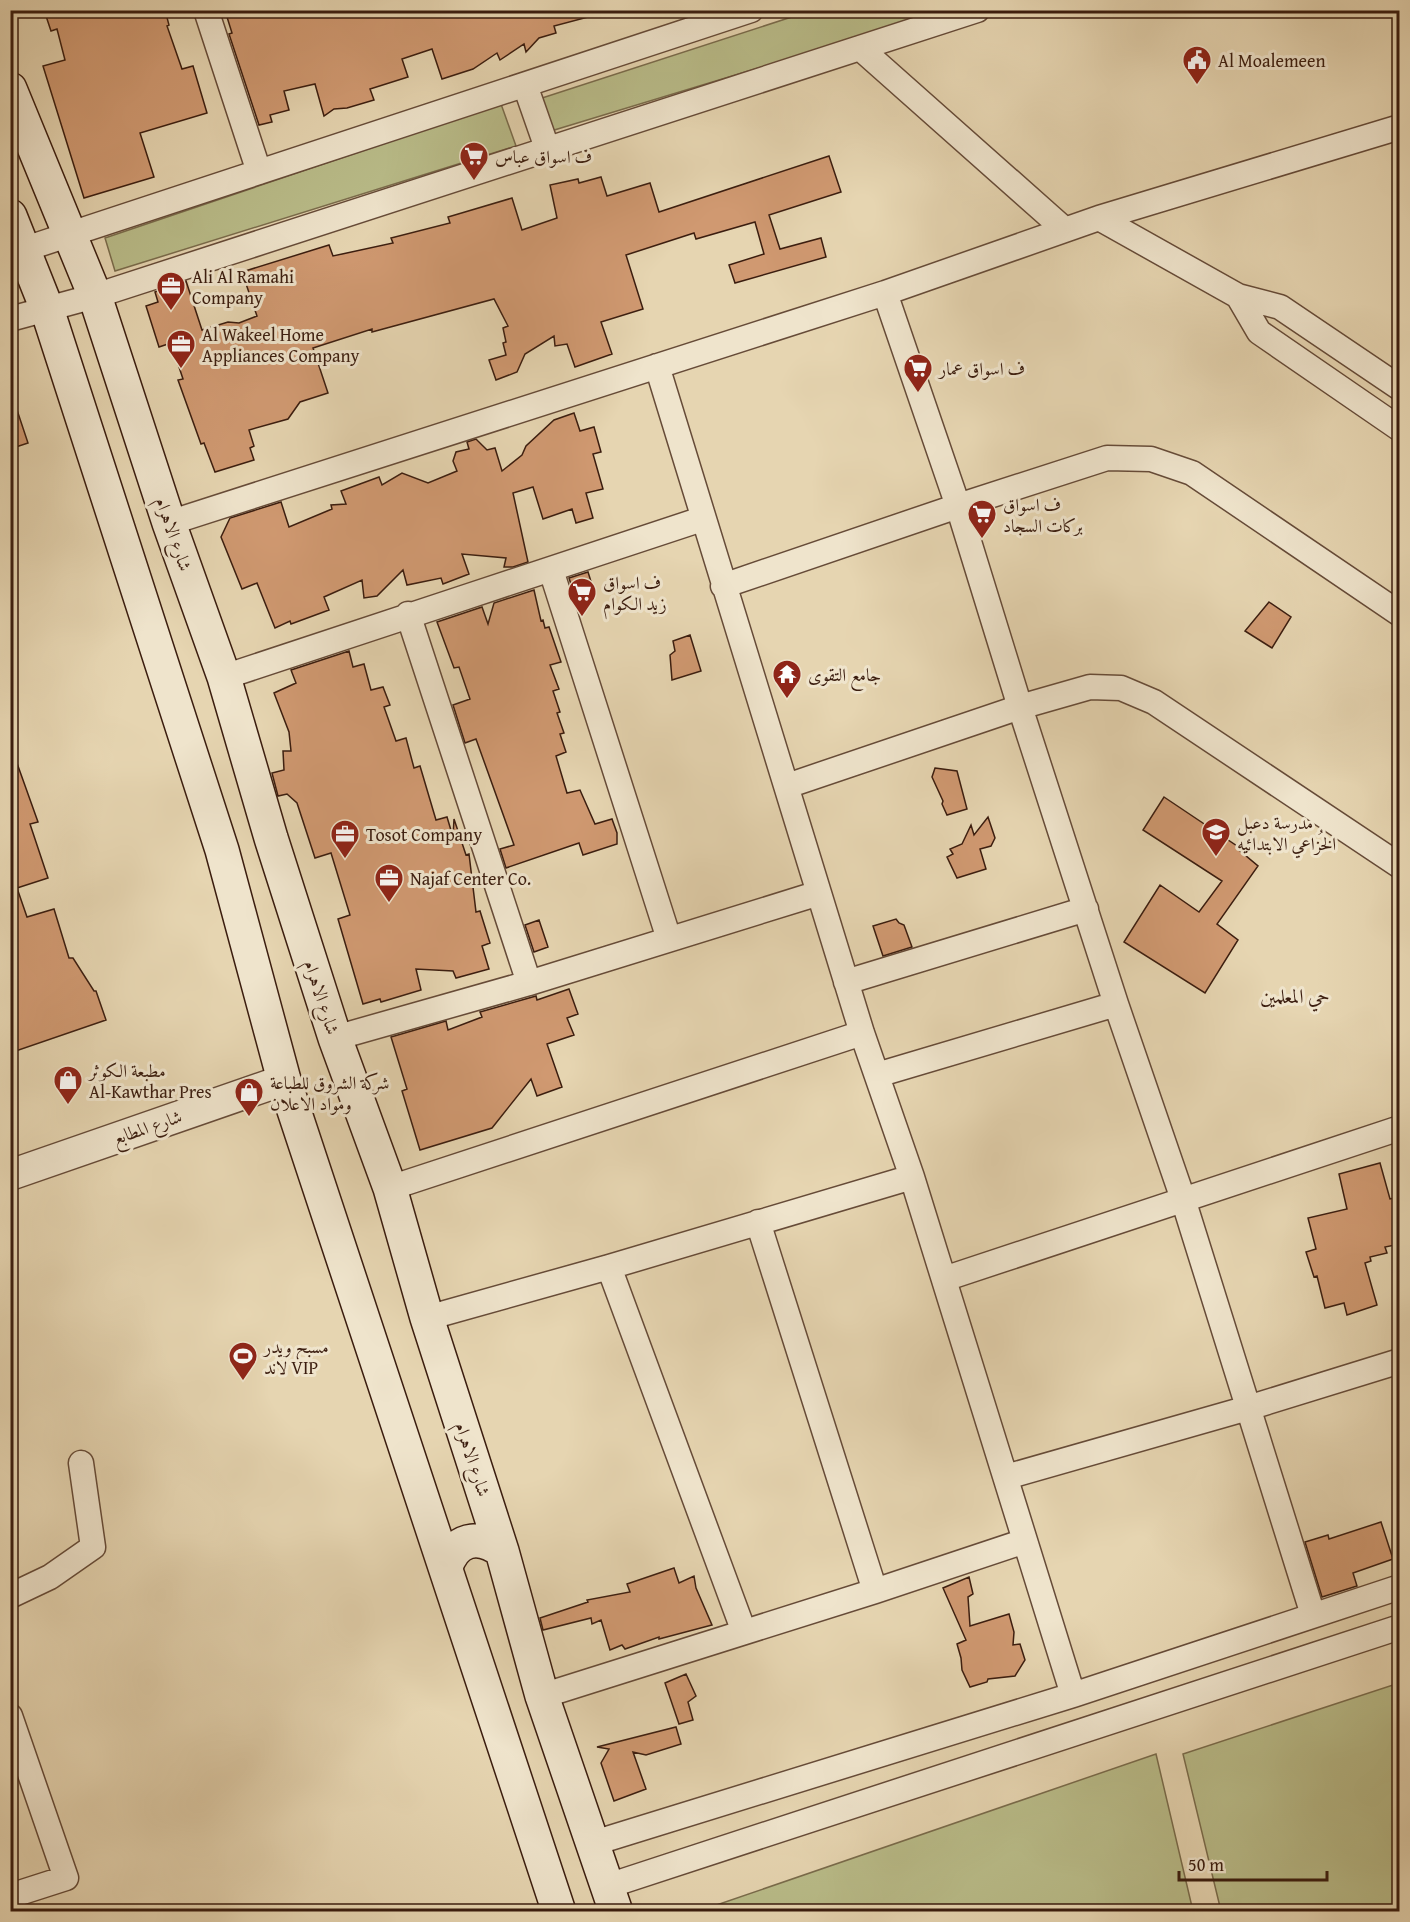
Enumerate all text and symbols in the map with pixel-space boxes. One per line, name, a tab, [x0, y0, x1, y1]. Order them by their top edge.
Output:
public building icon: Al Moalemeen	[1181, 44, 1213, 86]
place label: Al Moalemeen	[1218, 47, 1326, 74]
supermarket icon: ف اسواق عباس	[458, 140, 490, 182]
place label: ف اسواق عباس	[495, 143, 592, 170]
place label: Ali Al Ramahi Company	[192, 263, 294, 311]
office icon: Ali Al Ramahi Company	[155, 270, 187, 312]
place label: Al Wakeel Home Appliances Company	[202, 321, 360, 369]
office icon: Al Wakeel Home Appliances Company	[165, 328, 197, 370]
supermarket icon: ف اسواق عمار	[902, 352, 934, 394]
place label: ف اسواق عمار	[937, 355, 1025, 382]
place label: ف اسواق بركات السجاد	[1003, 491, 1083, 539]
street label: شارع الاهرام	[146, 493, 199, 576]
supermarket icon: ف اسواق بركات السجاد	[966, 498, 998, 540]
place label: ف اسواق زيد الكوام	[603, 569, 667, 620]
supermarket icon: ف اسواق زيد الكوام	[566, 576, 598, 618]
temple icon: جامع التقوى	[771, 658, 803, 700]
place label: جامع التقوى	[808, 661, 881, 691]
place label: مدرسة دعبل الخُزاعي الابتدائيه	[1237, 809, 1336, 859]
school or university icon: مدرسة دعبل الخُزاعي الابتدائيه	[1200, 816, 1232, 858]
office icon: Tosot Company	[329, 818, 361, 860]
place label: Tosot Company	[366, 821, 482, 848]
office icon: Najaf Center Co.	[373, 862, 405, 904]
place label: Najaf Center Co.	[410, 865, 531, 892]
street label: شارع الاهرام	[294, 956, 347, 1039]
district label: حي المعلمین	[1260, 981, 1330, 1012]
place label: مطبعة الكوثر Al-Kawthar Pres	[87, 1057, 212, 1105]
shop icon: مطبعة الكوثر Al-Kawthar Pres	[52, 1064, 84, 1106]
place label: شركة الشروق للطباعة ومواد الاعلان	[270, 1069, 390, 1117]
shop icon: شركة الشروق للطباعة ومواد الاعلان	[233, 1076, 265, 1118]
street label: شارع المطابع	[109, 1103, 186, 1154]
place label: مسبح ويدر لاند VIP	[262, 1333, 329, 1381]
sports icon: مسبح ويدر لاند VIP	[227, 1340, 259, 1382]
street label: شارع الاهرام	[445, 1418, 498, 1501]
scale bar	[1179, 1844, 1328, 1882]
text: 50 m	[1188, 1851, 1224, 1878]

